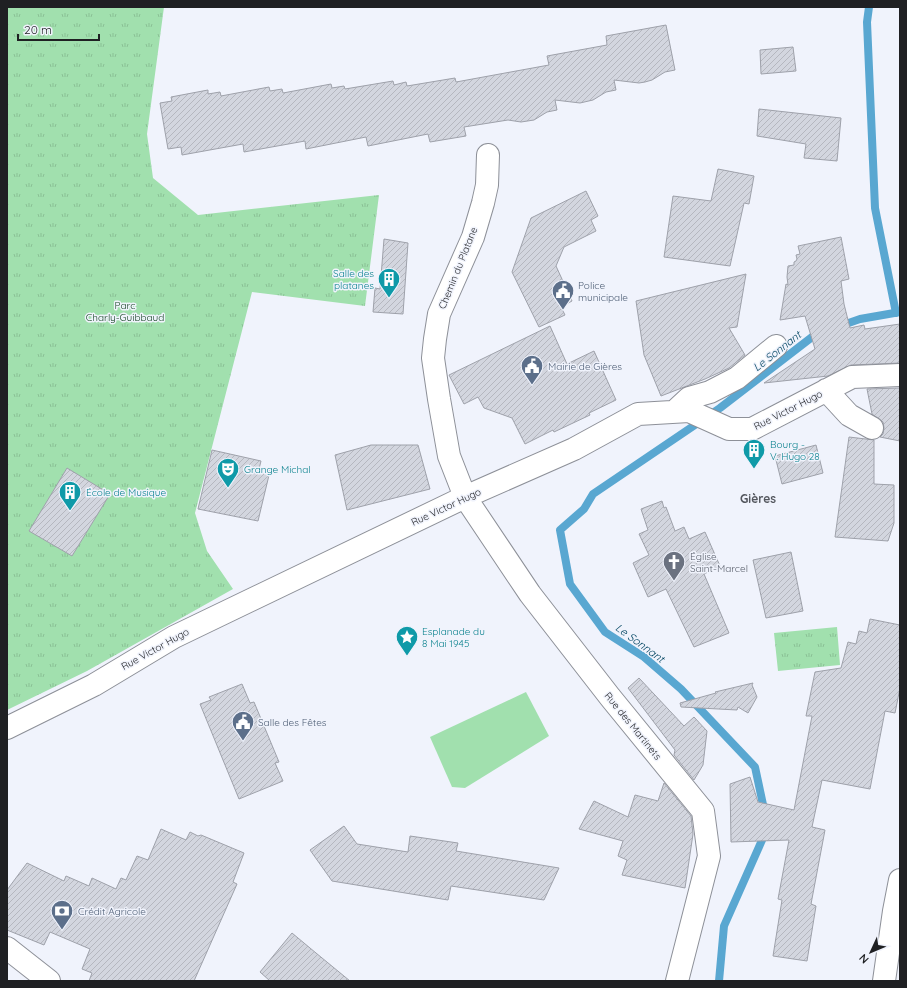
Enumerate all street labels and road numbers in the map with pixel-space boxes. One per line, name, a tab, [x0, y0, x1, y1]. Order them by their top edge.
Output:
street label: Chemin du Platane	[436, 225, 481, 311]
street label: Rue Victor Hugo	[751, 387, 825, 433]
street label: Rue Victor Hugo	[409, 485, 483, 529]
street label: Rue Victor Hugo	[119, 625, 191, 673]
street label: Rue des Martinets	[602, 690, 664, 763]

